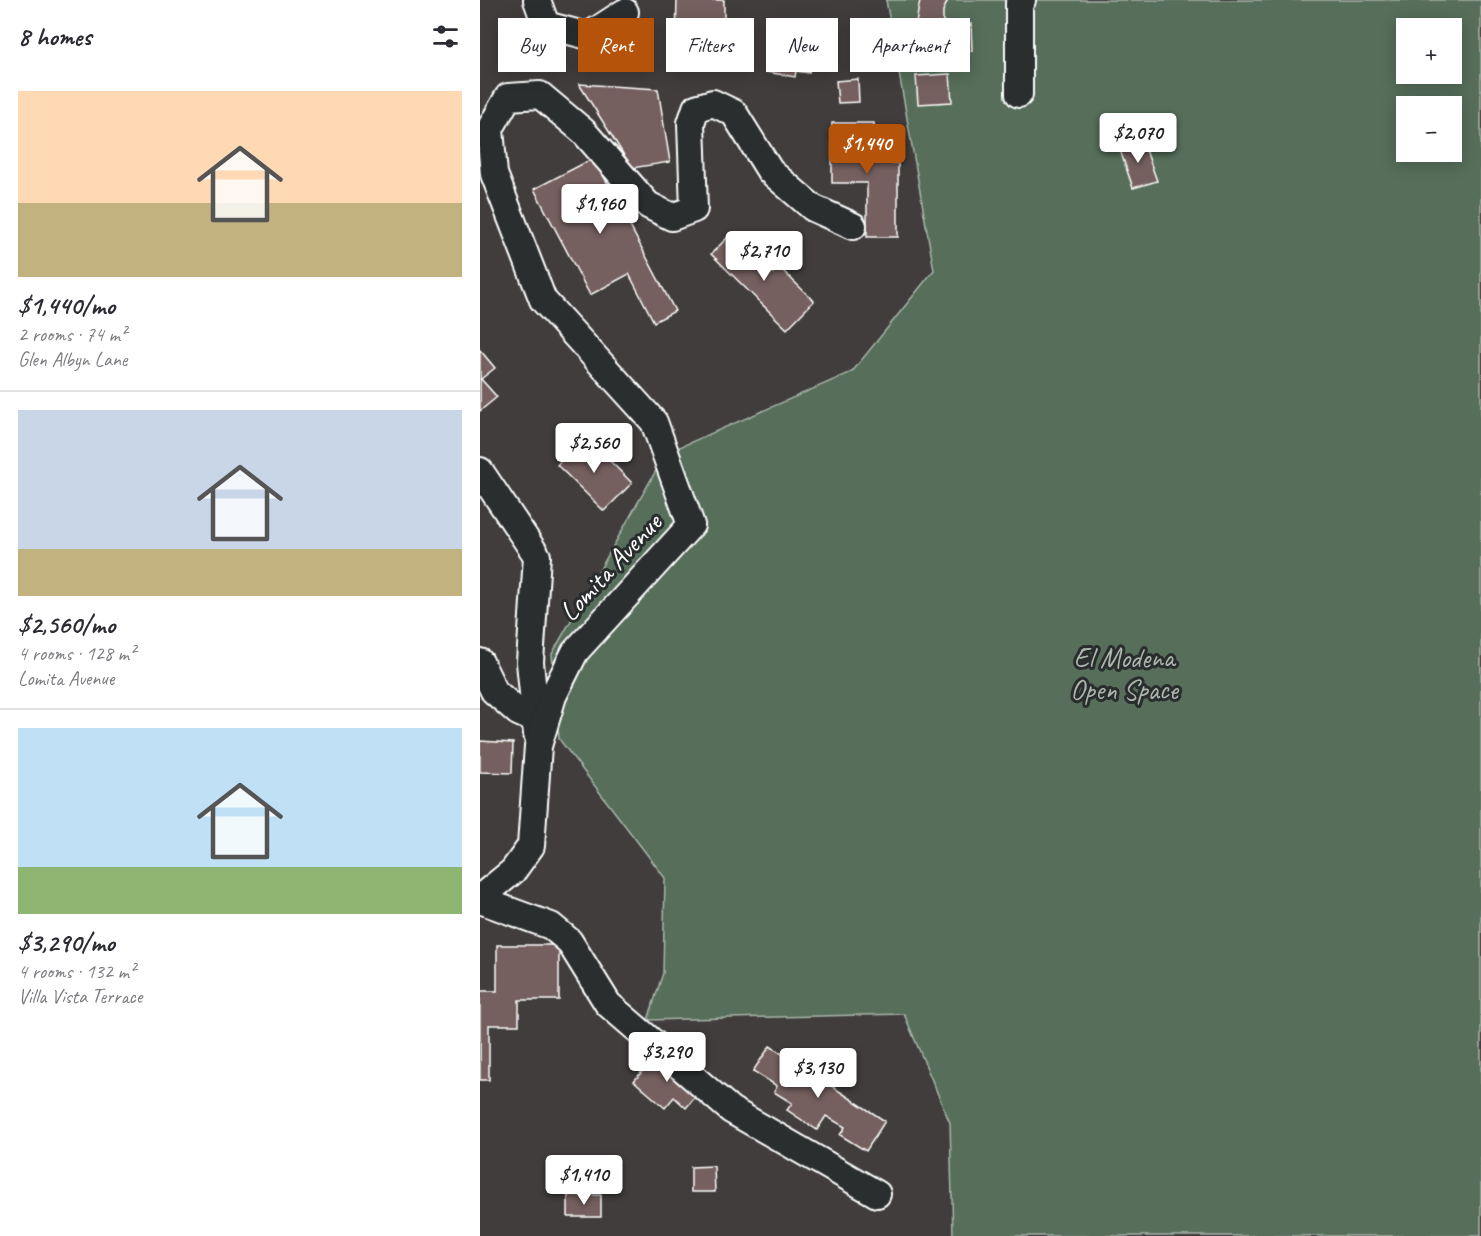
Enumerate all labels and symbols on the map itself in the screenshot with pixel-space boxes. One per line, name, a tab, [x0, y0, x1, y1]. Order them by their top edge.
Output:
pin: $2,070	[1089, 113, 1187, 164]
pin: $1,440	[818, 124, 916, 175]
pin: $1,960	[551, 184, 649, 235]
pin: $2,710	[715, 231, 813, 282]
pin: $2,560	[545, 423, 643, 474]
street label: Lomita Avenue	[551, 504, 670, 628]
park label: El Modena Open Space	[1070, 640, 1180, 707]
pin: $3,290	[618, 1032, 716, 1083]
pin: $3,130	[769, 1048, 867, 1099]
pin: $1,410	[535, 1155, 633, 1206]

